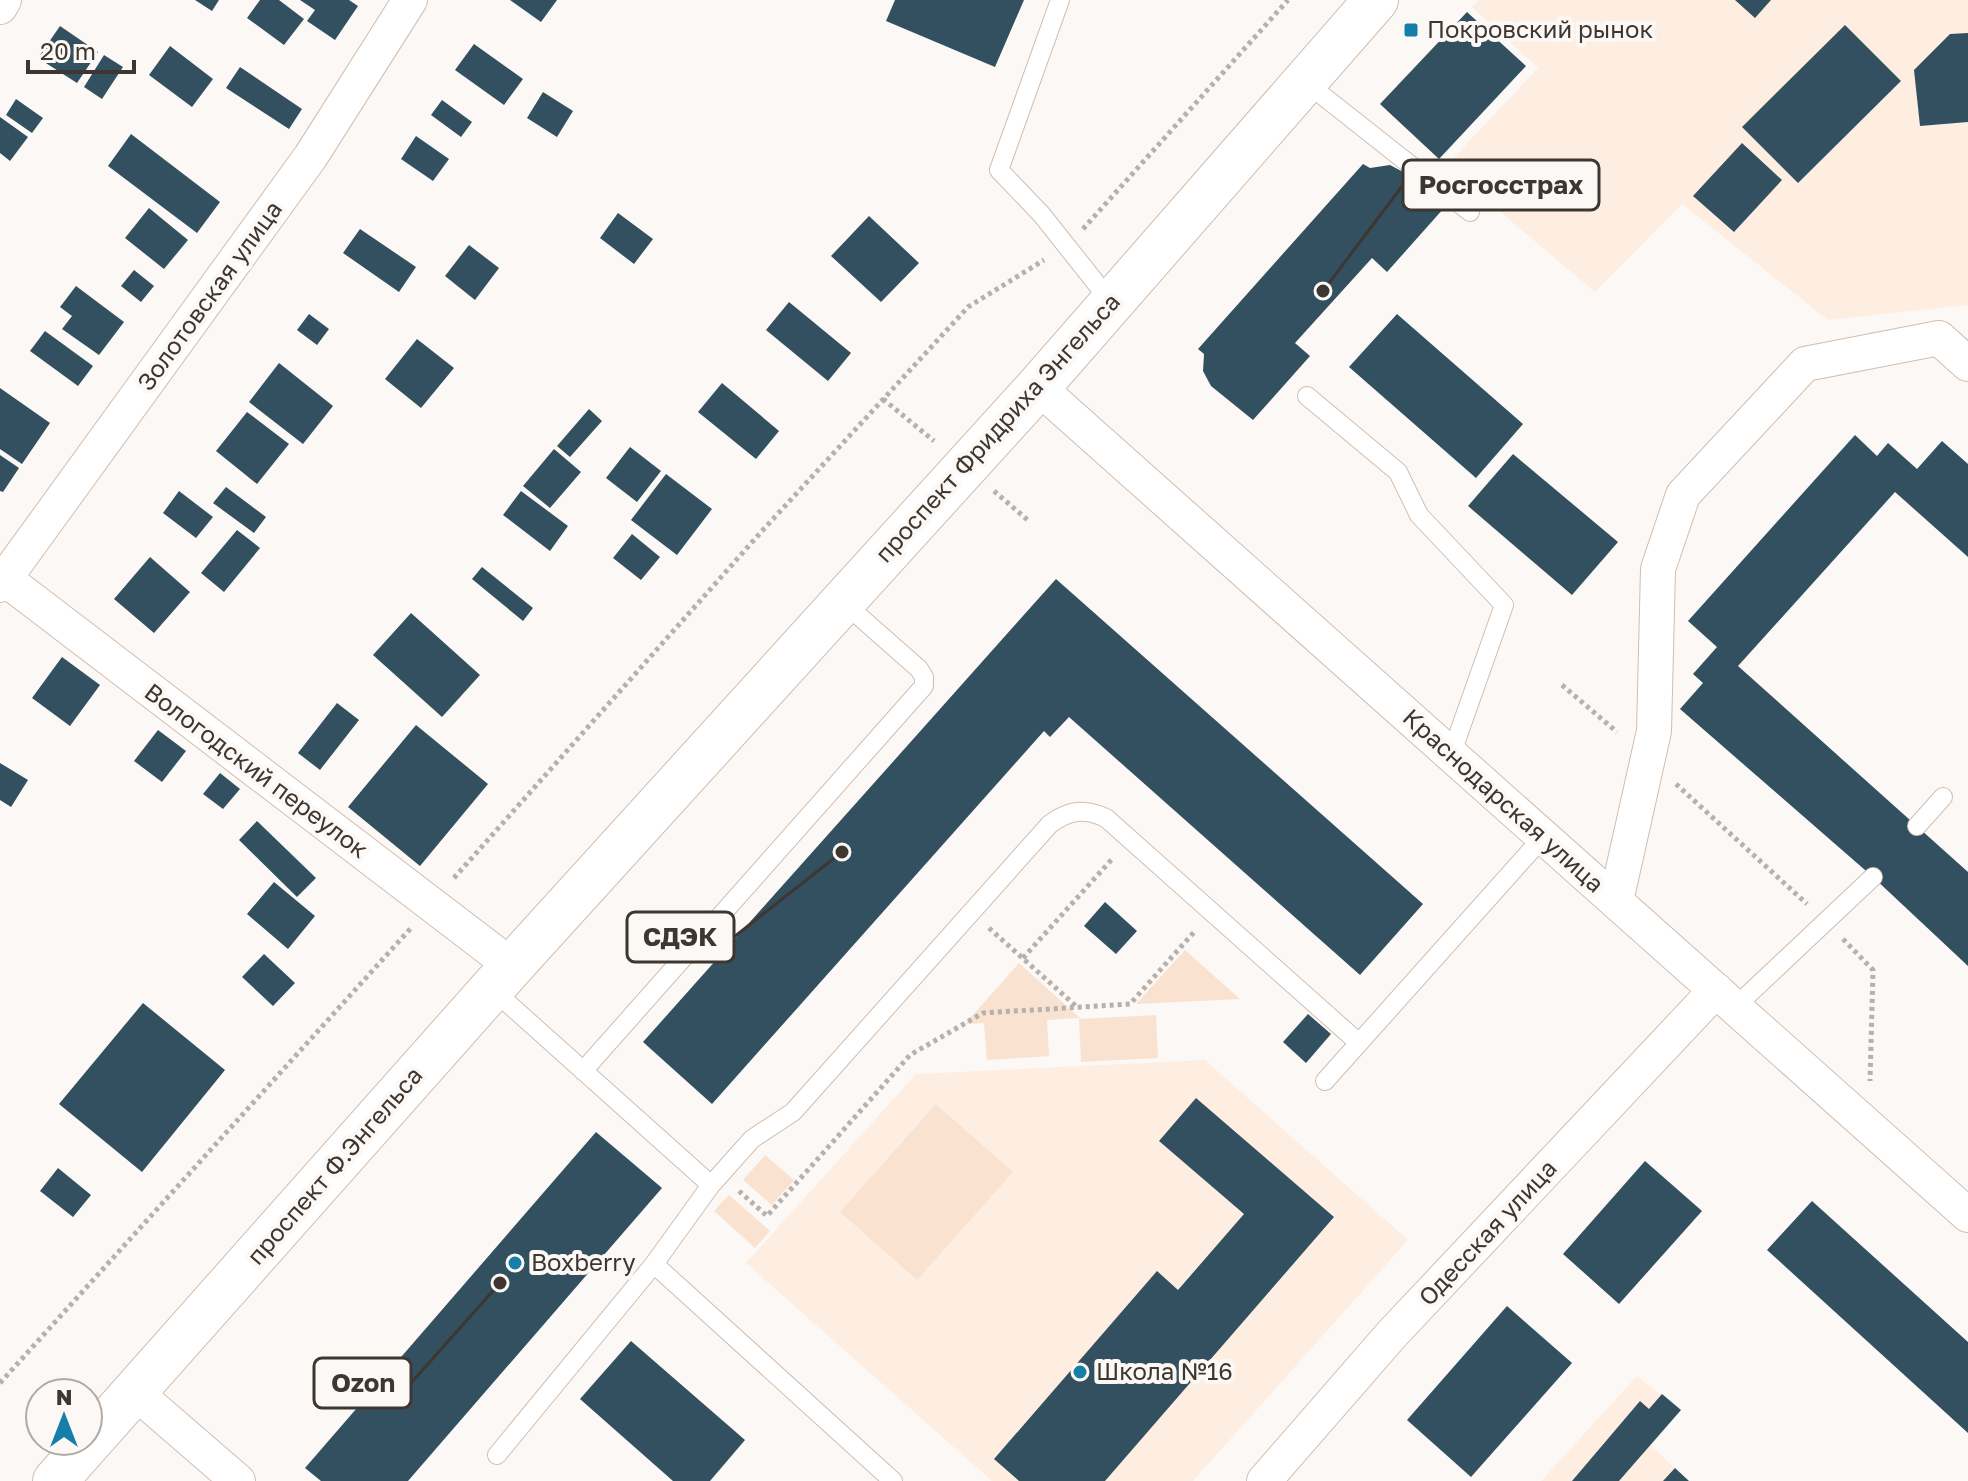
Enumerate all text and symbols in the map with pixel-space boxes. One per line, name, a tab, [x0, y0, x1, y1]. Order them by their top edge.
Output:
place label: Покровский рынок	[1427, 14, 1653, 43]
marker: Покровский рынок	[1402, 21, 1420, 39]
scale bar	[28, 24, 134, 74]
text: 20 m	[40, 36, 96, 65]
callout: Росгосстрах	[1403, 160, 1599, 210]
text: Росгосстрах	[1419, 169, 1583, 200]
street label: Золотовская улица	[130, 195, 287, 396]
street label: проспект Фридриха Энгельса	[868, 287, 1125, 567]
street label: Вологодский переулок	[140, 676, 374, 863]
street label: Краснодарская улица	[1398, 702, 1610, 898]
callout: СДЭК	[627, 912, 734, 962]
text: СДЭК	[643, 921, 717, 952]
street label: проспект Ф.Энгельса	[240, 1060, 428, 1270]
street label: Одесская улица	[1412, 1153, 1562, 1311]
place label: Boxberry	[531, 1247, 636, 1276]
marker: Boxberry	[506, 1254, 524, 1272]
place label: Школа №16	[1096, 1356, 1233, 1385]
callout: Ozon	[314, 1358, 411, 1408]
marker: Школа №16	[1071, 1363, 1089, 1381]
text: Ozon	[331, 1367, 395, 1398]
north arrow	[24, 1377, 104, 1457]
text: N	[56, 1383, 72, 1410]

